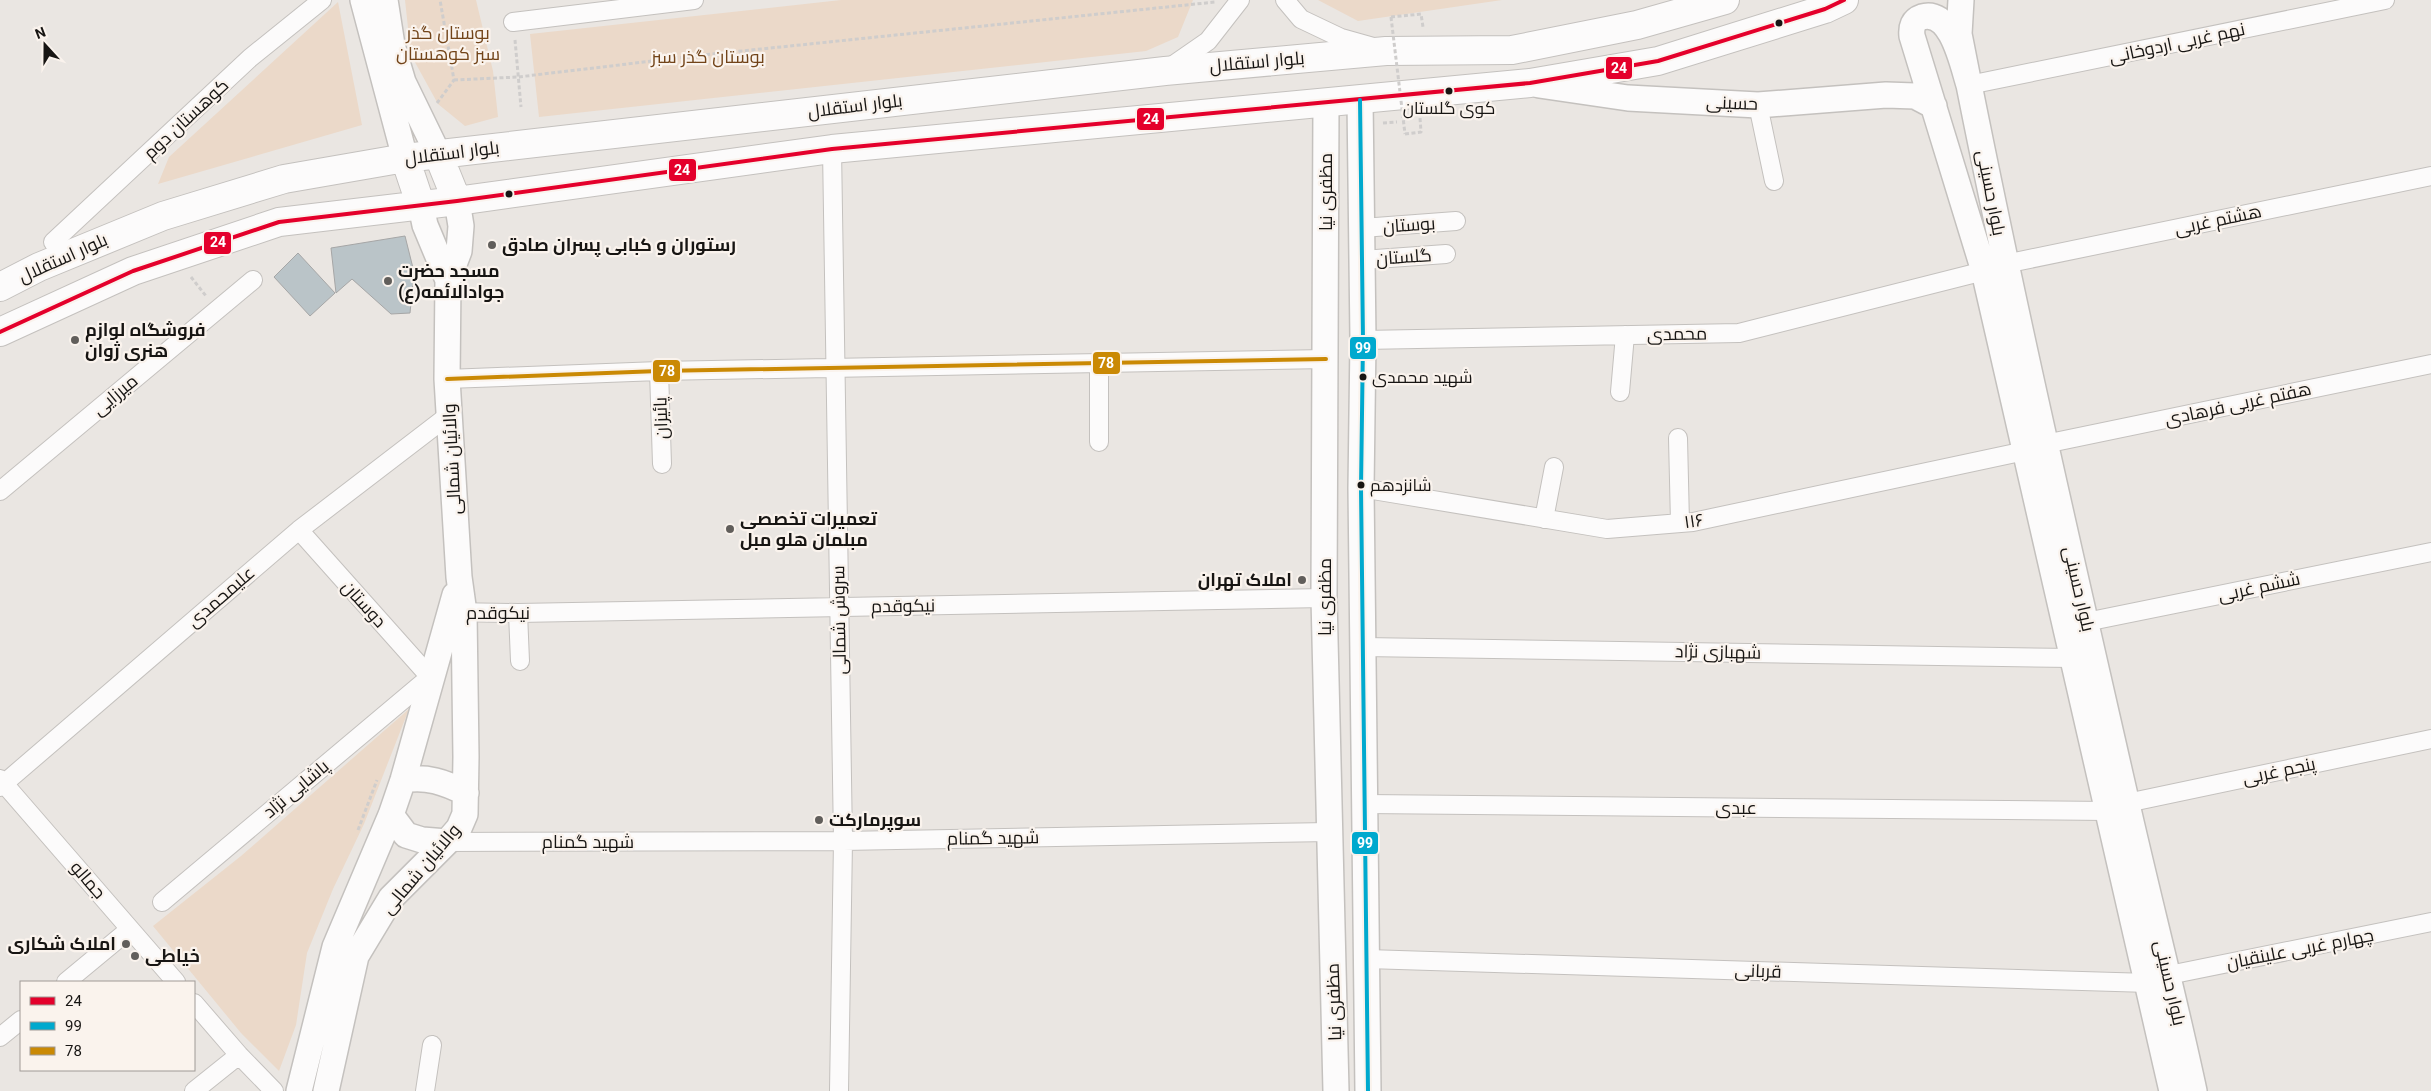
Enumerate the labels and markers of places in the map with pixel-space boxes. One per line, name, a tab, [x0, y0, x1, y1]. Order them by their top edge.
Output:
unlabelled marker	[1774, 18, 1784, 28]
marker: کوی گلستان	[1444, 86, 1454, 96]
place label: کوی گلستان	[1403, 98, 1495, 119]
unlabelled marker	[504, 189, 514, 199]
place label: رستوران و کبابی پسران صادق	[502, 234, 736, 257]
marker: رستوران و کبابی پسران صادق	[486, 239, 498, 251]
place label: مسجد حضرت جوادالائمه(ع)	[398, 260, 504, 304]
marker: مسجد حضرت جوادالائمه(ع)	[382, 275, 394, 287]
place label: فروشگاه لوازم هنری ژوان	[85, 319, 206, 362]
marker: فروشگاه لوازم هنری ژوان	[69, 334, 81, 346]
place label: شهید محمدی	[1372, 367, 1473, 388]
marker: شهید محمدی	[1358, 372, 1368, 382]
place label: شانزدهم	[1370, 475, 1432, 497]
marker: شانزدهم	[1356, 480, 1366, 490]
place label: تعمیرات تخصصی مبلمان هلو مبل	[740, 508, 877, 551]
marker: تعمیرات تخصصی مبلمان هلو مبل	[724, 523, 736, 535]
place label: املاک تهران	[1198, 569, 1292, 591]
marker: املاک تهران	[1296, 574, 1308, 586]
place label: سوپرمارکت	[829, 809, 921, 832]
marker: سوپرمارکت	[813, 814, 825, 826]
place label: املاک شکاری	[8, 933, 116, 954]
marker: املاک شکاری	[120, 938, 132, 950]
place label: خیاطی	[145, 945, 200, 967]
marker: خیاطی	[129, 950, 141, 962]

